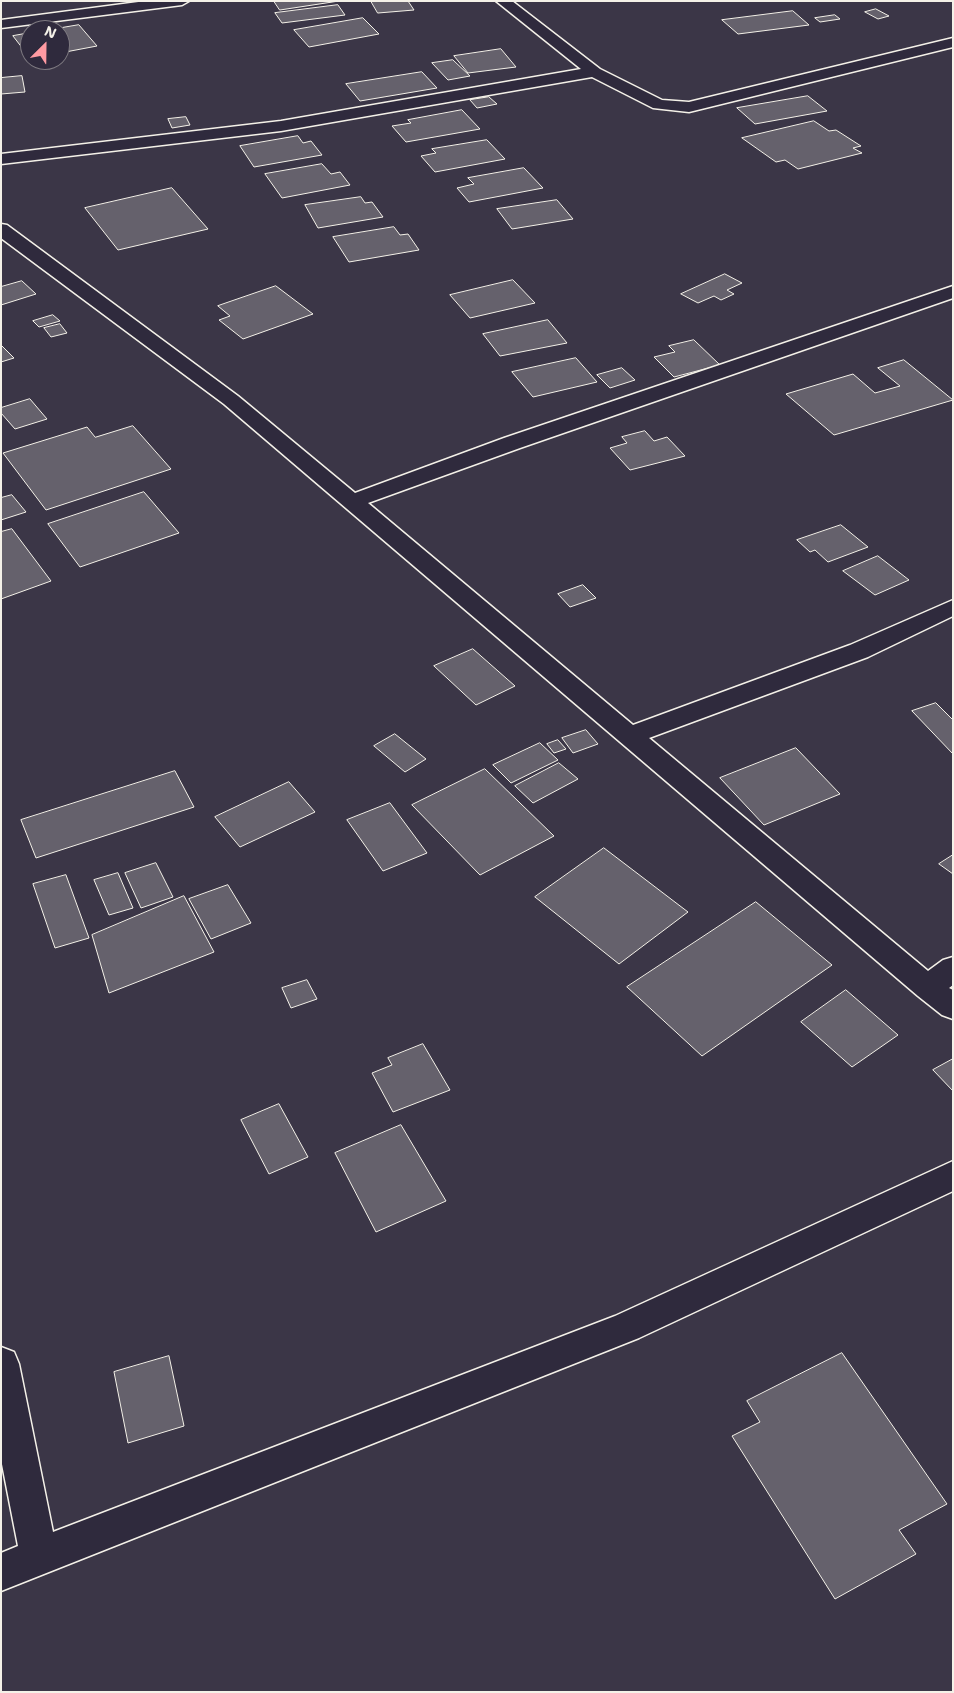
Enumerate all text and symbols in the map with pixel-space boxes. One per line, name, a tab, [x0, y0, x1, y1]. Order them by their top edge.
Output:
north arrow	[20, 20, 70, 70]
text: N	[42, 22, 59, 43]

